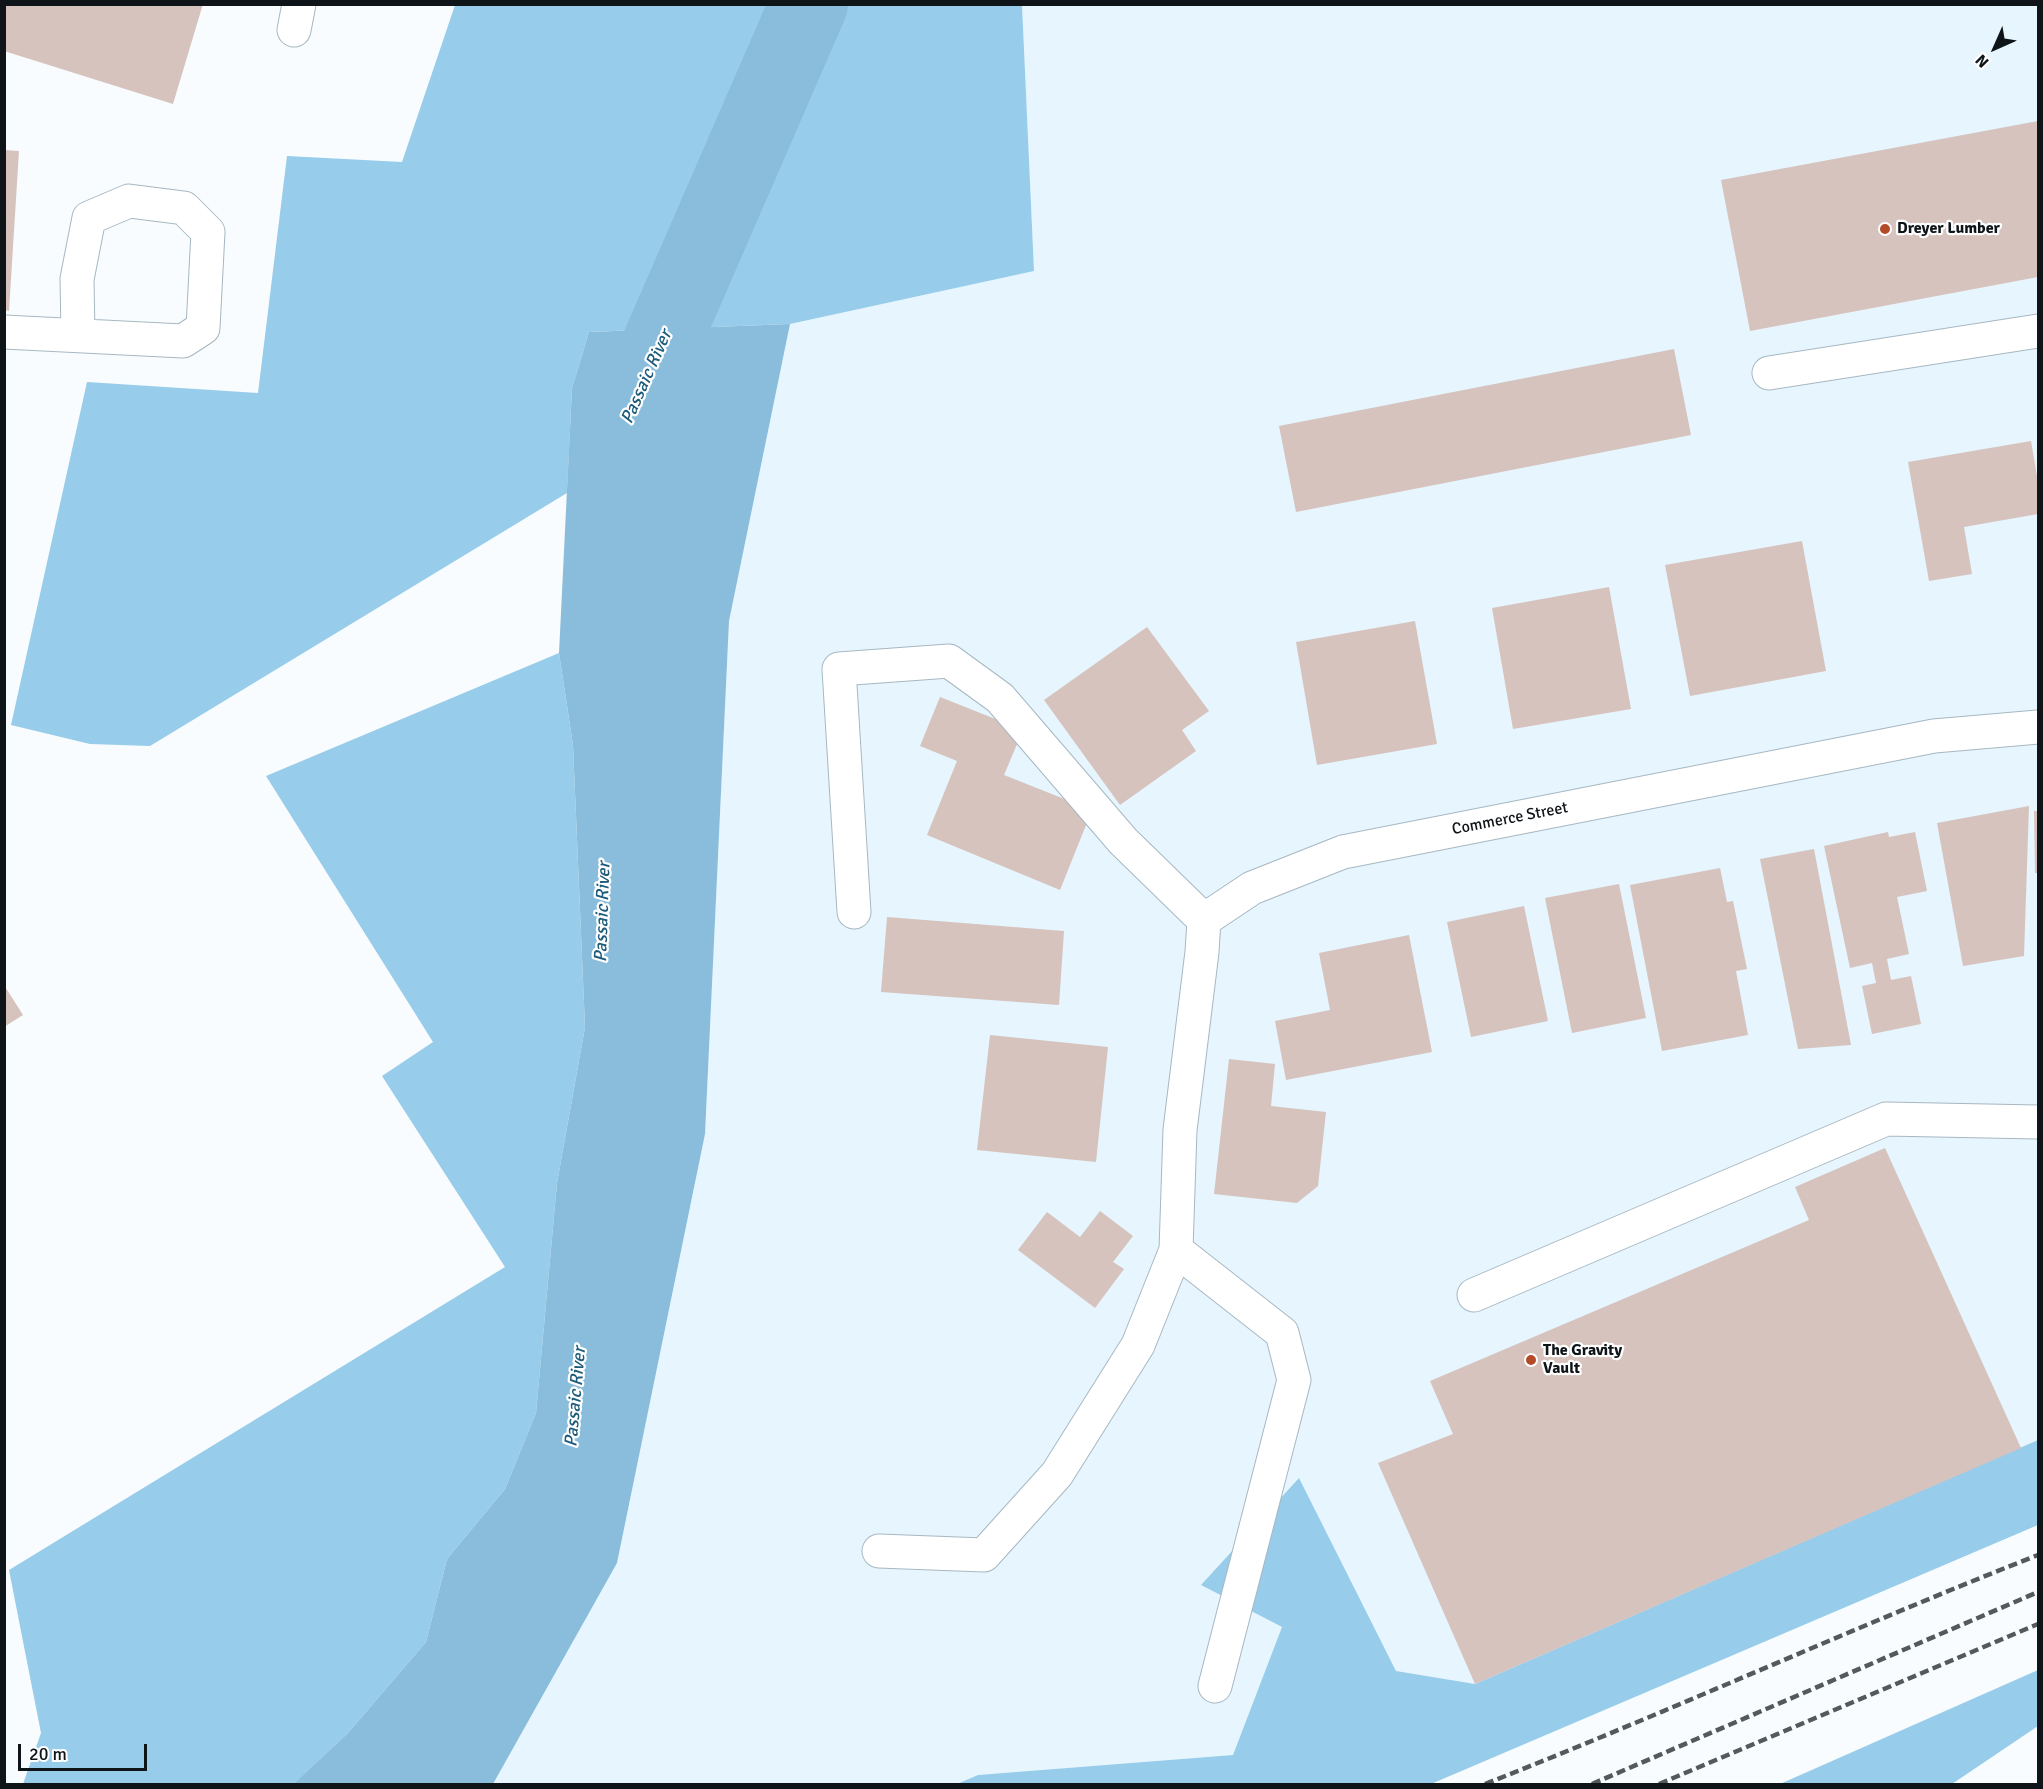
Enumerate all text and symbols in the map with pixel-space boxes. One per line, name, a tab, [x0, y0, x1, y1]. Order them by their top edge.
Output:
north arrow	[1965, 18, 2025, 78]
text: N	[1971, 50, 1993, 72]
place label: Dreyer Lumber	[1897, 219, 2000, 239]
marker: Dreyer Lumber	[1878, 222, 1892, 236]
water label: Passaic River	[617, 327, 677, 427]
street label: Commerce Street	[1450, 798, 1570, 840]
water label: Passaic River	[590, 862, 616, 962]
place label: The Gravity Vault	[1543, 1341, 1622, 1379]
water label: Passaic River	[561, 1346, 591, 1448]
marker: The Gravity Vault	[1524, 1353, 1538, 1367]
scale bar	[21, 1732, 150, 1770]
text: 20 m	[29, 1743, 67, 1765]

